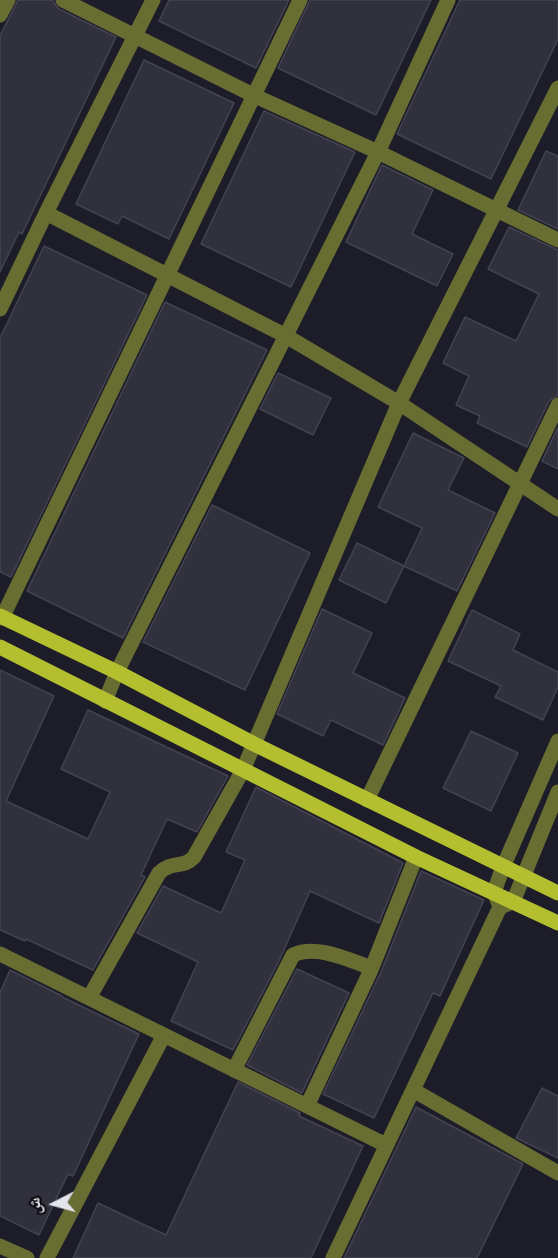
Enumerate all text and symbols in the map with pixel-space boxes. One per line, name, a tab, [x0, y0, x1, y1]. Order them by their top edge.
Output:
north arrow	[24, 1174, 84, 1234]
text: ش	[25, 1197, 46, 1215]

